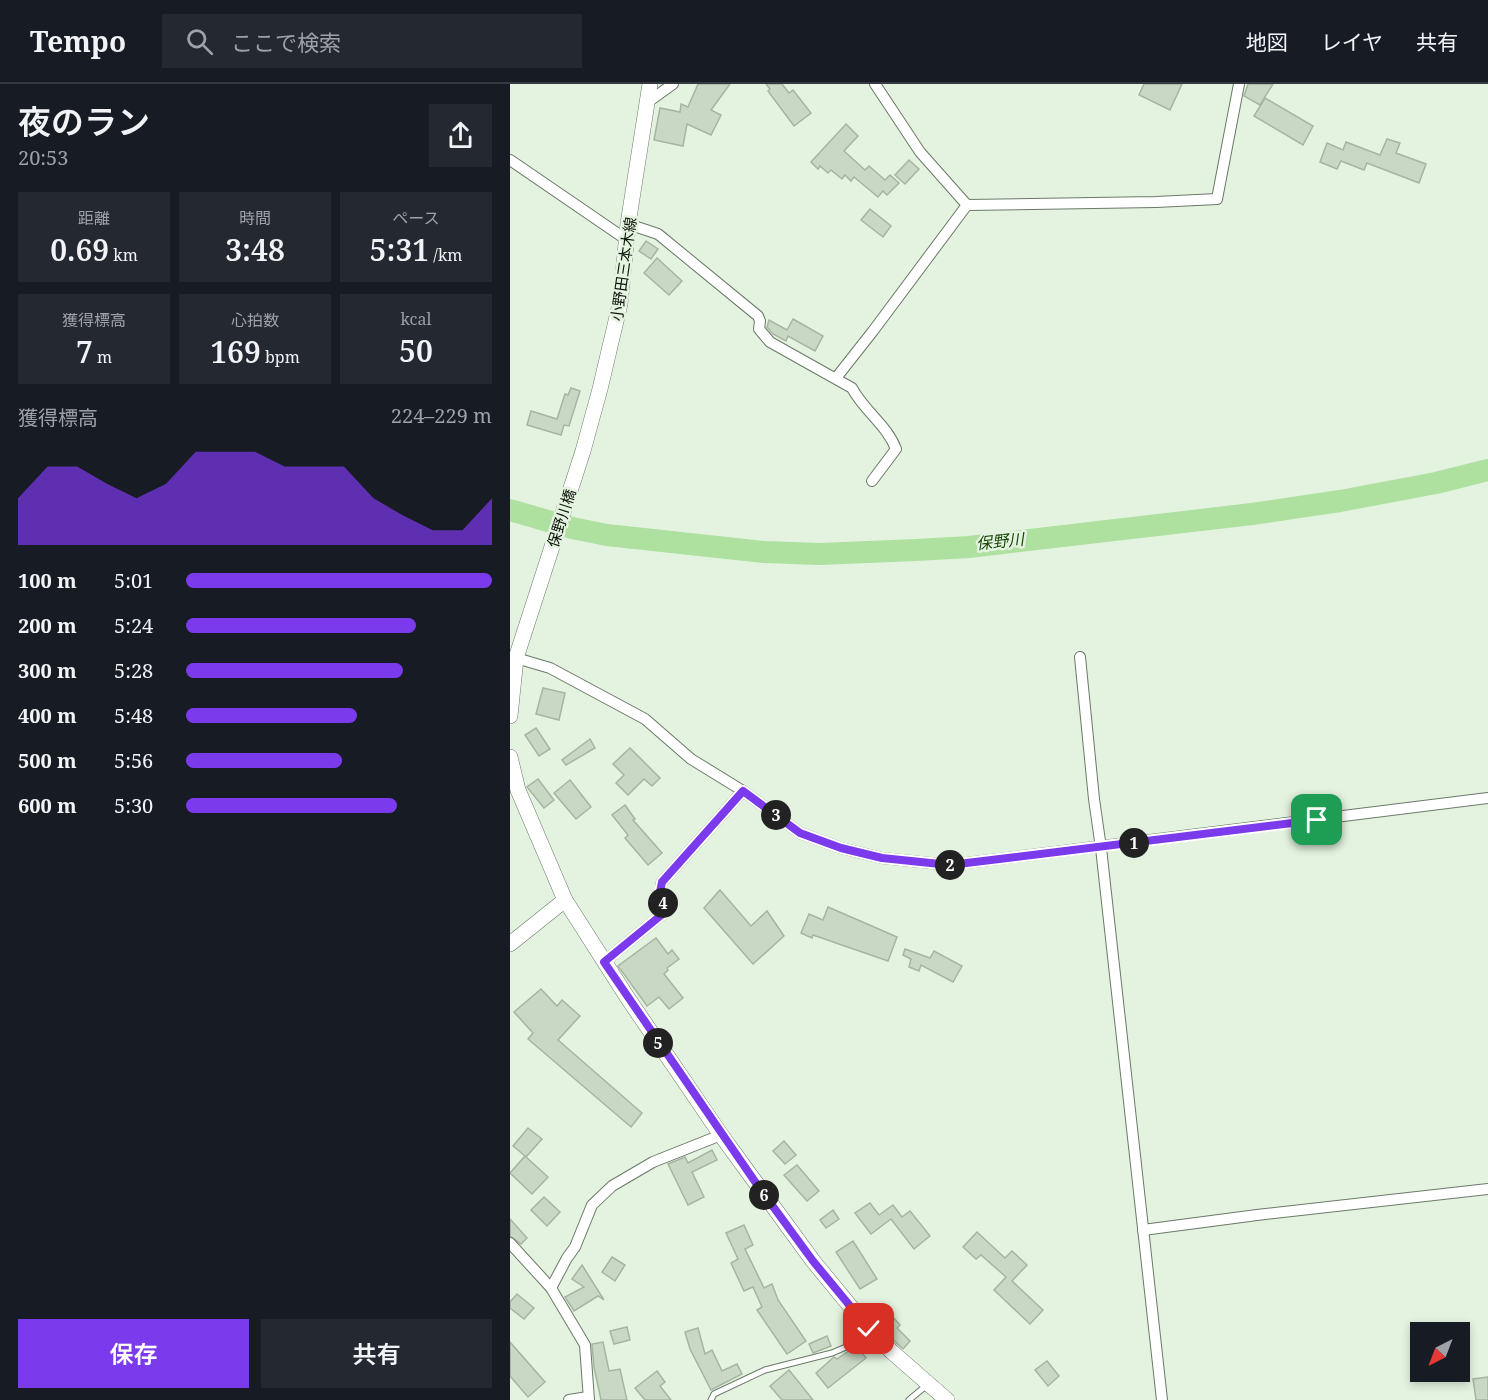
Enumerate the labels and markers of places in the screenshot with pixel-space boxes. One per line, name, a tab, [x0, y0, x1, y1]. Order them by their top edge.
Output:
pin	[1291, 794, 1342, 845]
pin: 3	[761, 800, 791, 830]
pin: 1	[1119, 828, 1149, 858]
pin: 2	[935, 850, 965, 880]
pin: 4	[648, 888, 678, 918]
pin: 5	[643, 1028, 673, 1058]
pin: 6	[749, 1180, 779, 1210]
pin	[843, 1303, 894, 1354]

